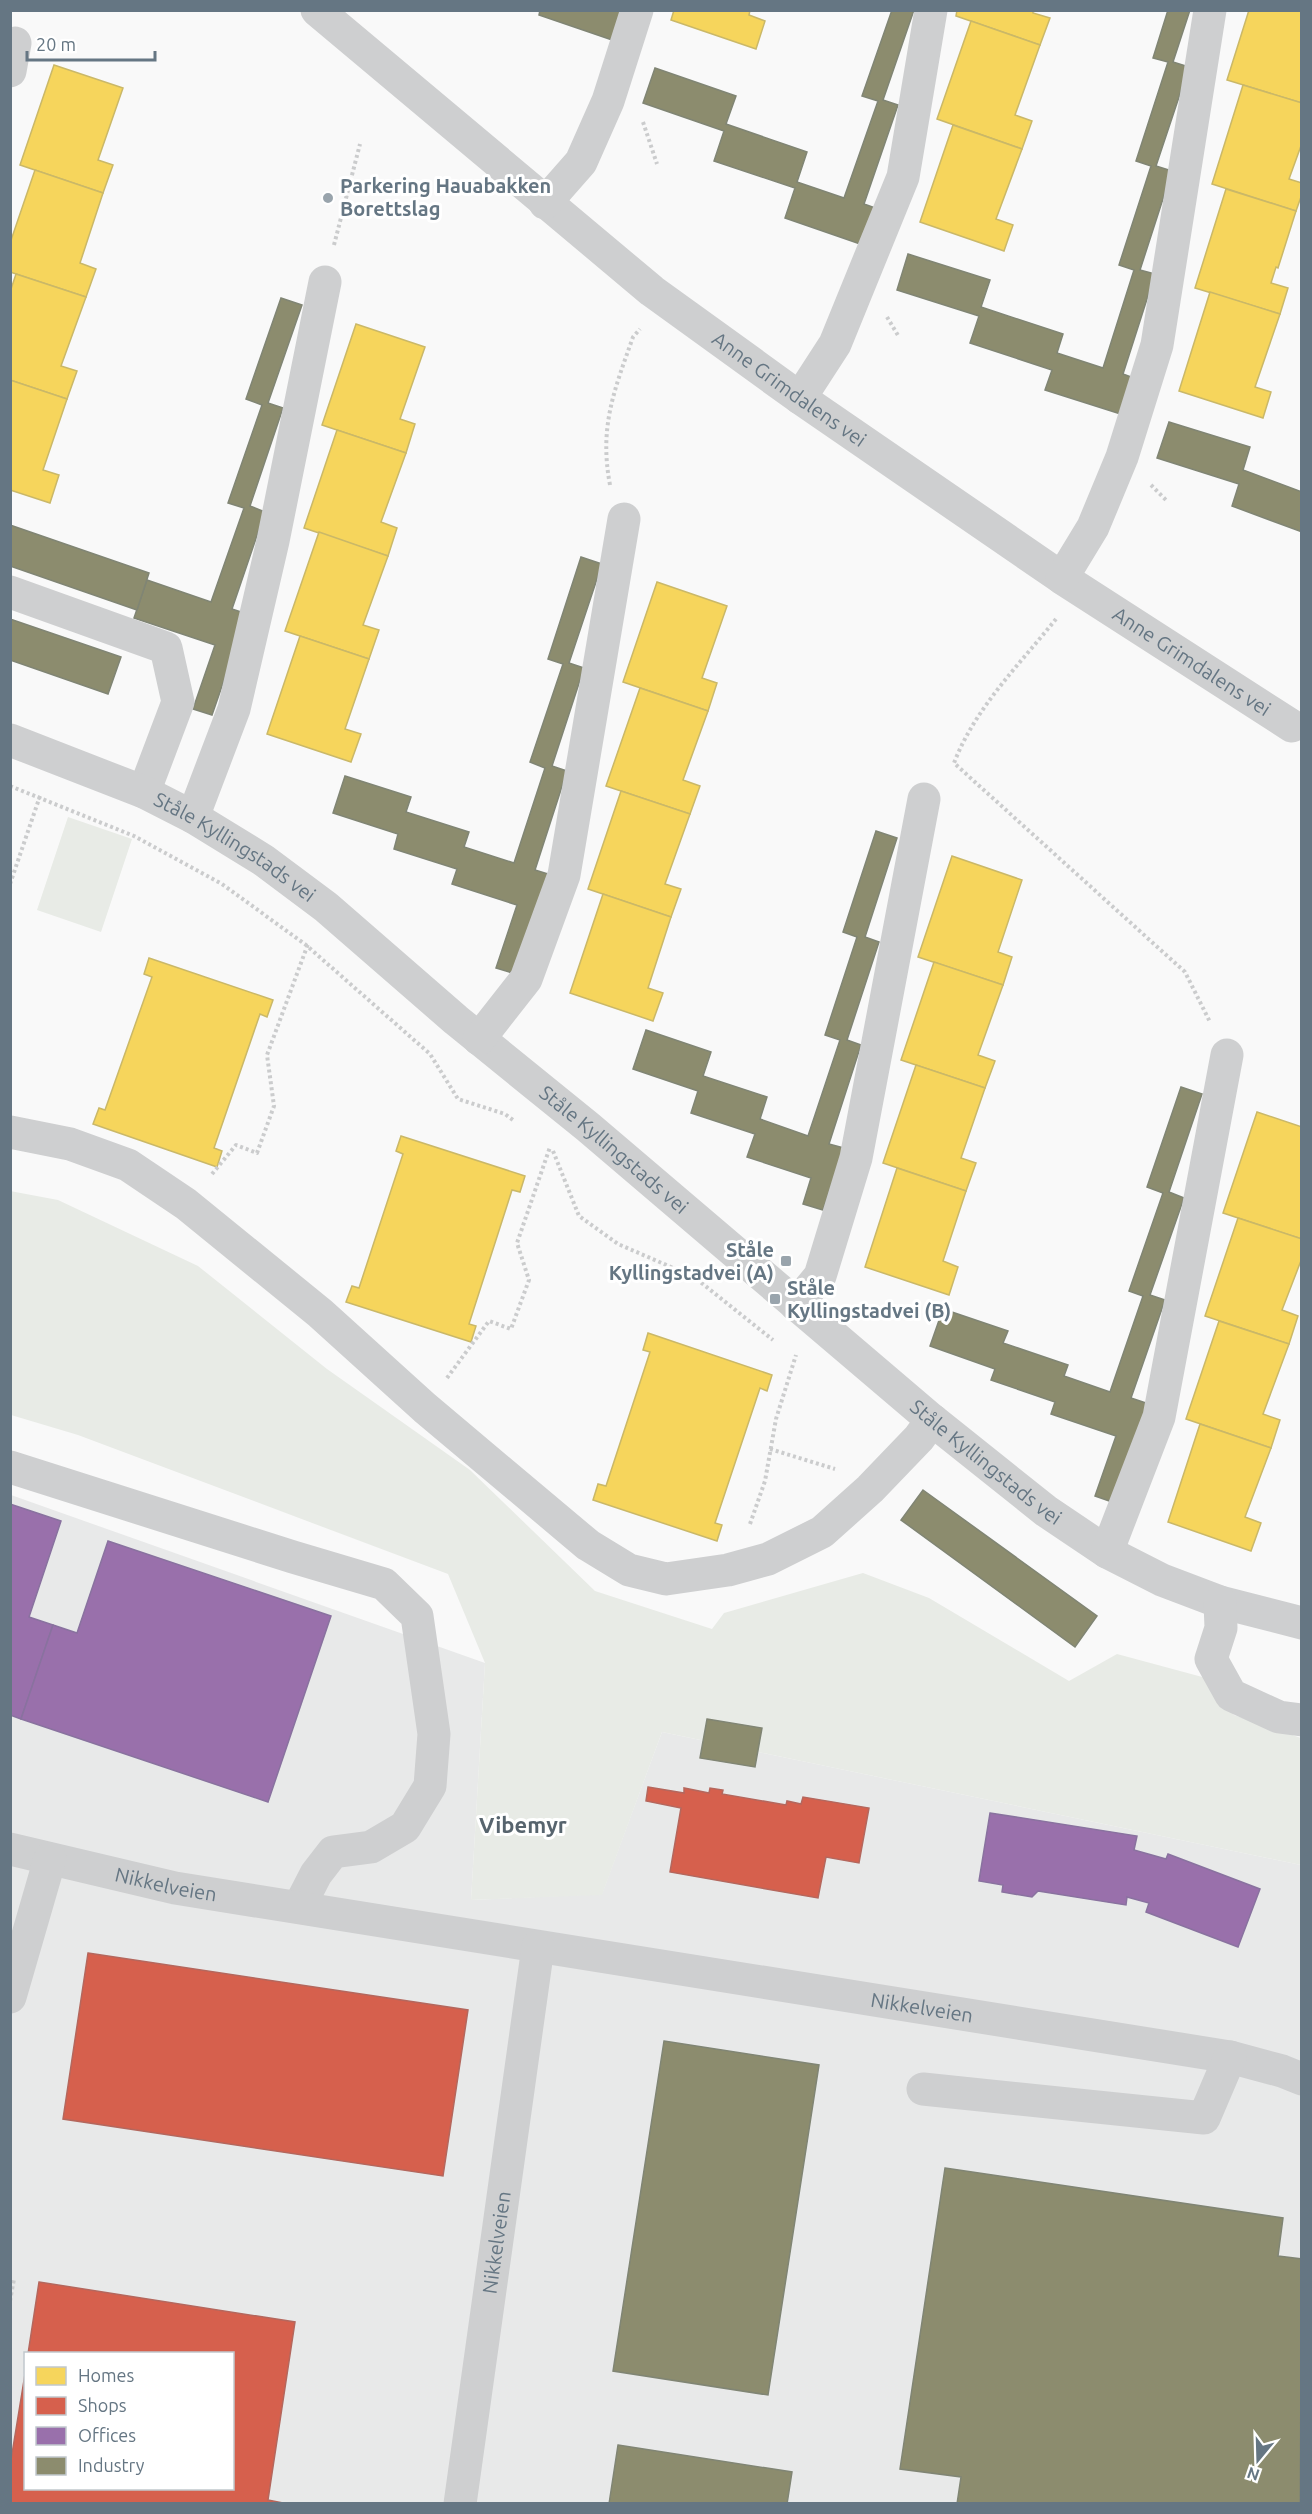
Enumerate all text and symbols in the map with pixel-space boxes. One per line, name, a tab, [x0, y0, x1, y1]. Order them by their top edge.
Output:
scale bar	[27, 24, 154, 62]
text: 20 m	[36, 34, 76, 54]
place label: Parkering Hauabakken Borettslag	[340, 174, 551, 220]
marker: Parkering Hauabakken Borettslag	[321, 191, 335, 205]
street label: Anne Grimdalens vei	[708, 326, 871, 451]
street label: Anne Grimdalens vei	[1109, 602, 1275, 720]
street label: Ståle Kyllingstads vei	[150, 787, 320, 906]
street label: Ståle Kyllingstads vei	[535, 1080, 693, 1218]
place label: Ståle Kyllingstadvei (A)	[609, 1238, 774, 1284]
marker: Ståle Kyllingstadvei (A)	[779, 1254, 793, 1268]
place label: Ståle Kyllingstadvei (B)	[787, 1276, 951, 1322]
marker: Ståle Kyllingstadvei (B)	[768, 1292, 782, 1306]
street label: Ståle Kyllingstads vei	[906, 1395, 1066, 1529]
district label: Vibemyr	[479, 1812, 567, 1837]
street label: Nikkelveien	[113, 1862, 219, 1906]
street label: Nikkelveien	[869, 1988, 975, 2027]
street label: Nikkelveien	[478, 2190, 515, 2295]
legend	[24, 2352, 234, 2490]
text: Homes	[78, 2365, 135, 2385]
text: Shops	[78, 2395, 127, 2415]
text: Offices	[78, 2425, 136, 2445]
north arrow	[1228, 2430, 1288, 2490]
text: Industry	[78, 2455, 145, 2475]
text: N	[1245, 2464, 1262, 2485]

